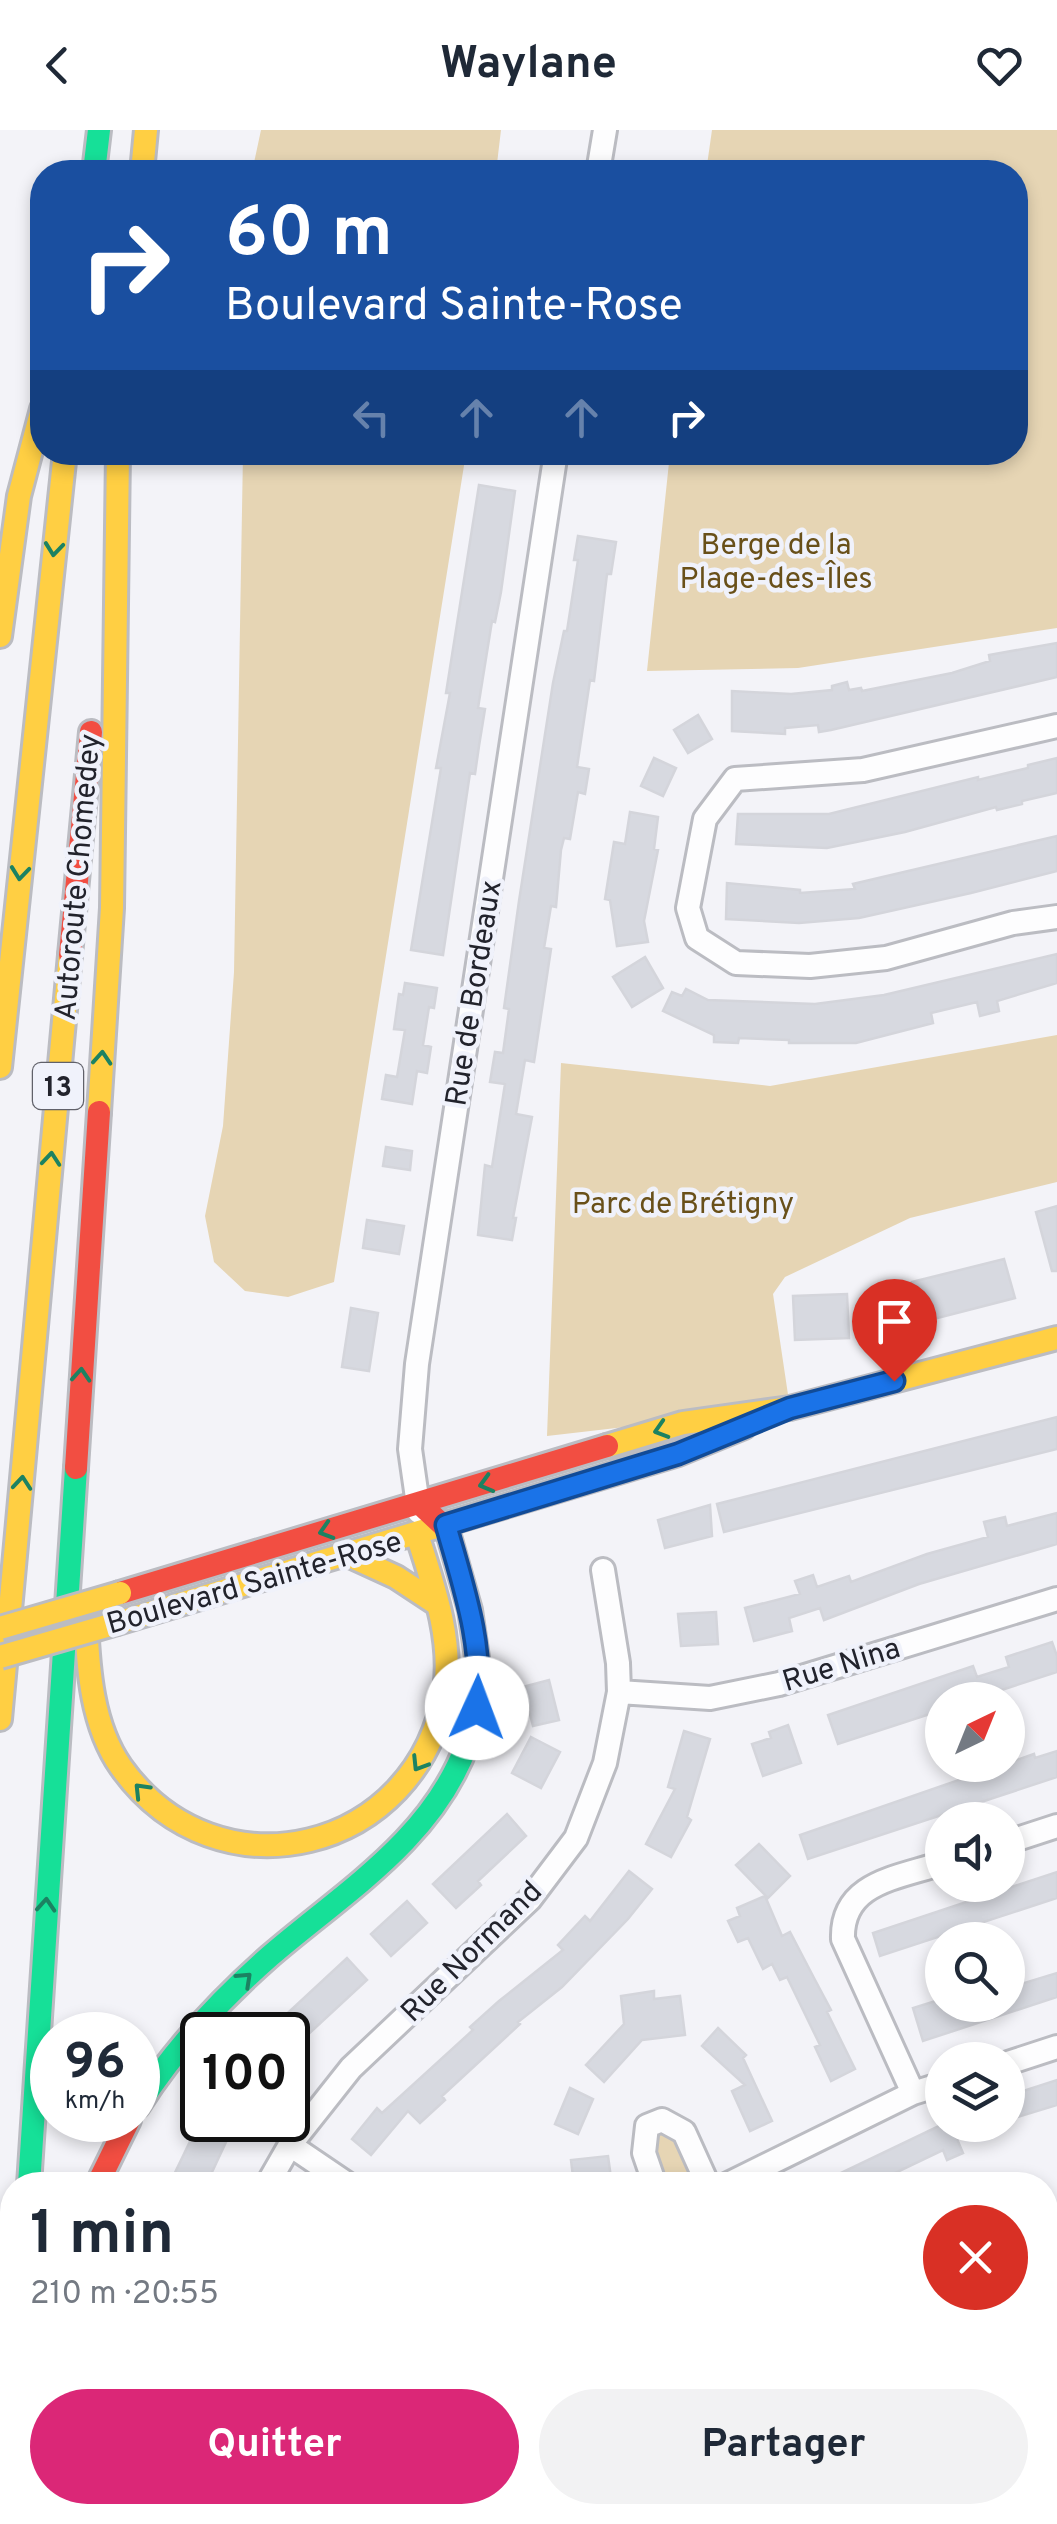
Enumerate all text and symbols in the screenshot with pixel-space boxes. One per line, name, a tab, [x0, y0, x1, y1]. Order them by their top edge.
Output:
text: Waylane	[440, 37, 617, 94]
icon: back	[30, 38, 85, 93]
icon: heart	[972, 38, 1027, 93]
text: 60 m	[225, 192, 393, 281]
icon: right	[60, 200, 190, 330]
text: Boulevard Sainte-Rose	[225, 279, 683, 336]
icon: left	[344, 390, 399, 445]
icon: ahead	[449, 390, 504, 445]
icon: ahead	[554, 390, 609, 445]
icon: right	[659, 390, 714, 445]
park label: Berge de la Plage-des-Îles	[679, 528, 873, 599]
one-way arrow	[44, 542, 66, 558]
street label: Autoroute Chomedey	[49, 732, 110, 1022]
one-way arrow	[10, 865, 32, 881]
street label: Rue de Bordeaux	[439, 878, 512, 1109]
one-way arrow	[91, 1050, 112, 1066]
road number: 13	[33, 1063, 83, 1109]
one-way arrow	[40, 1151, 62, 1167]
park label: Parc de Brétigny	[572, 1187, 794, 1224]
pin	[852, 1279, 937, 1382]
icon: arrive	[867, 1294, 922, 1349]
one-way arrow	[70, 1367, 91, 1383]
one-way arrow	[654, 1418, 671, 1439]
one-way arrow	[478, 1472, 495, 1493]
one-way arrow	[10, 1474, 32, 1490]
one-way arrow	[318, 1519, 335, 1540]
street label: Boulevard Sainte-Rose	[103, 1525, 406, 1644]
street label: Rue Nina	[778, 1631, 905, 1702]
position arrow	[425, 1656, 529, 1760]
north arrow	[925, 1682, 1025, 1782]
map controls	[925, 1682, 1025, 2142]
one-way arrow	[413, 1753, 432, 1771]
one-way arrow	[135, 1783, 153, 1802]
button: sound	[925, 1802, 1025, 1902]
street label: Rue Normand	[394, 1874, 551, 2031]
one-way arrow	[35, 1897, 56, 1913]
button: search	[925, 1922, 1025, 2022]
one-way arrow	[233, 1973, 252, 1991]
speed limit sign: 100	[180, 2012, 310, 2142]
text: 96	[64, 2033, 126, 2096]
button: layers	[925, 2042, 1025, 2142]
text: km/h	[65, 2086, 125, 2118]
text: 1 min	[30, 2199, 174, 2275]
button: close	[923, 2205, 1028, 2310]
text: 210 m · 20:55	[30, 2275, 219, 2315]
button: Quitter	[30, 2389, 519, 2504]
button: Partager	[539, 2389, 1028, 2504]

